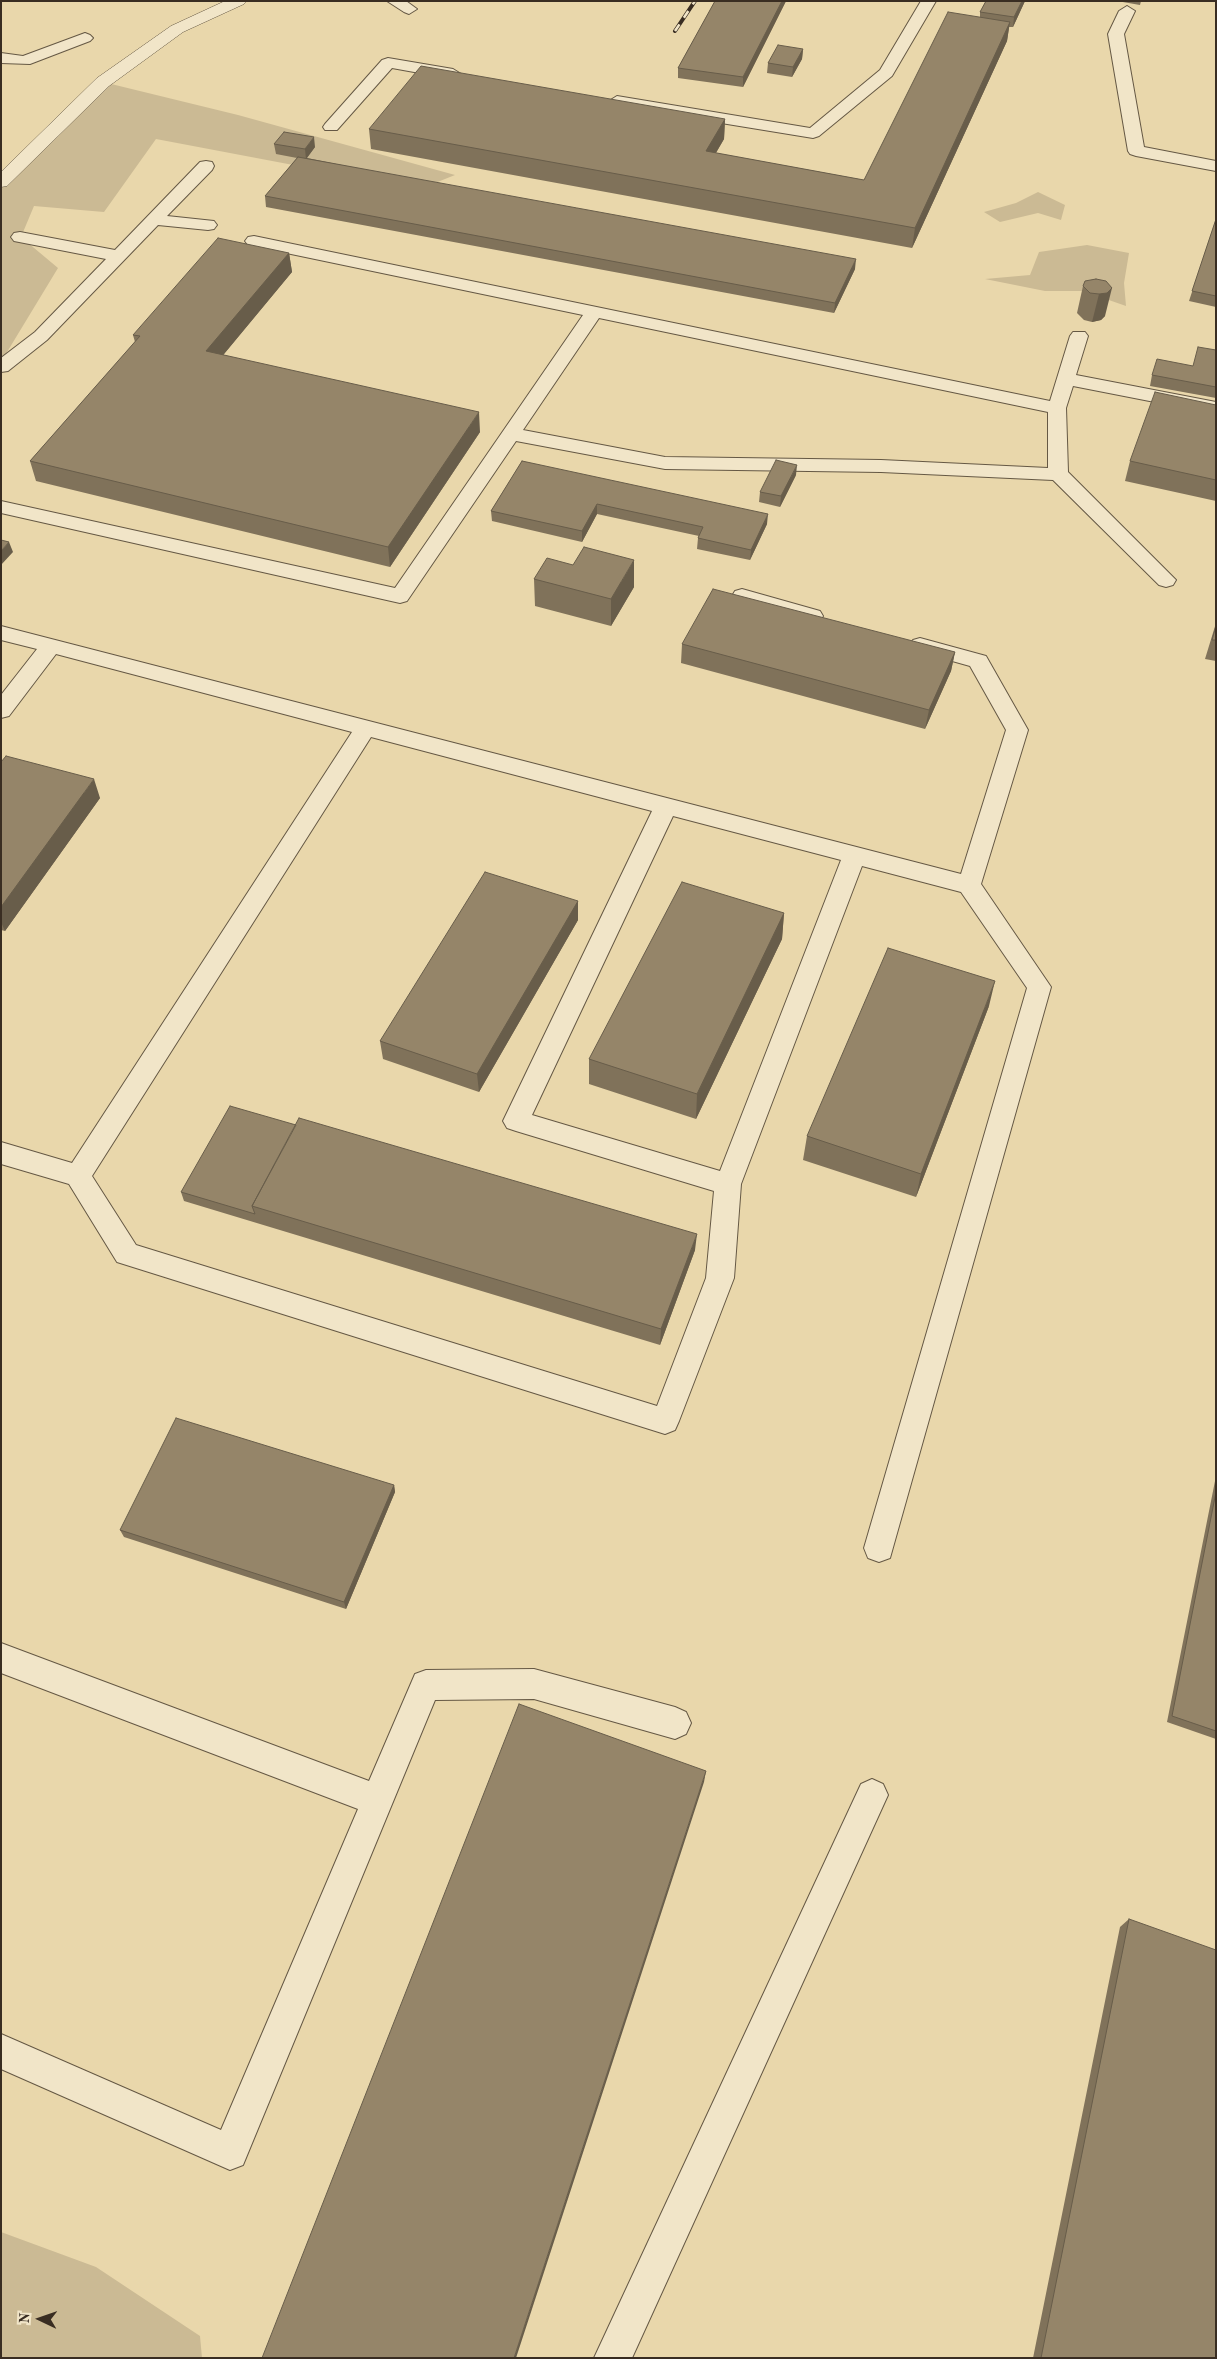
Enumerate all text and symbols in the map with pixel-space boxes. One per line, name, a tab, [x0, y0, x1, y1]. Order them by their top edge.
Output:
north arrow	[15, 2294, 65, 2344]
text: N	[18, 2313, 32, 2324]

